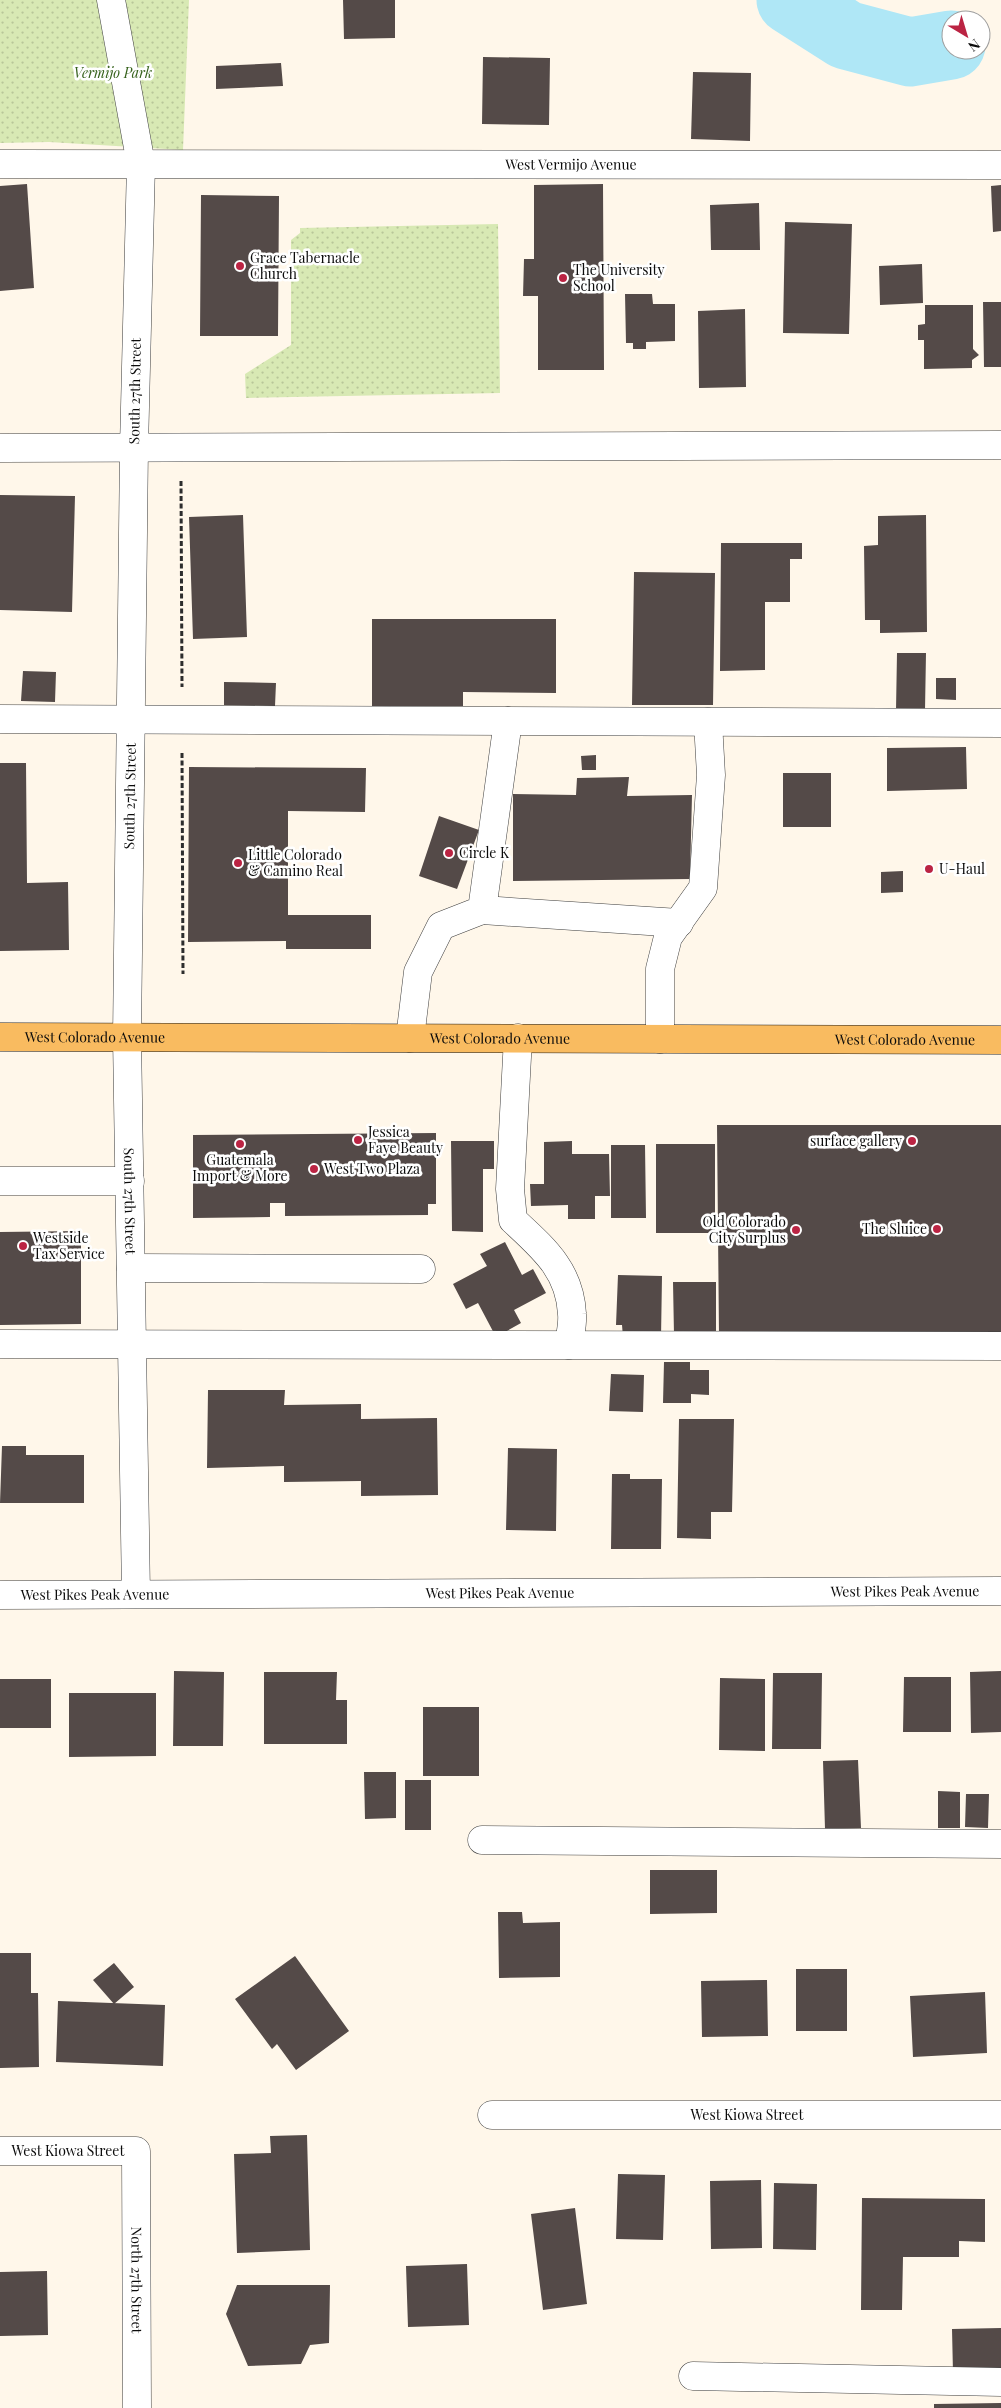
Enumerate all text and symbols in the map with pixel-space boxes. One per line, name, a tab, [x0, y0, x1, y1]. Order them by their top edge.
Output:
north arrow	[941, 10, 991, 60]
text: N	[964, 35, 984, 56]
park label: Vermijo Park	[74, 63, 152, 82]
street label: West Vermijo Avenue	[504, 155, 637, 174]
place label: Grace Tabernacle Church	[250, 248, 360, 283]
marker: Grace Tabernacle Church	[234, 260, 246, 272]
place label: The University School	[573, 260, 665, 295]
marker: The University School	[557, 272, 569, 284]
street label: South 27th Street	[124, 336, 145, 445]
street label: South 27th Street	[119, 741, 140, 850]
place label: Circle K	[459, 843, 510, 862]
place label: Little Colorado & Camino Real	[248, 845, 343, 880]
marker: Circle K	[443, 847, 455, 859]
marker: Little Colorado & Camino Real	[232, 857, 244, 869]
place label: U-Haul	[939, 859, 985, 878]
marker: U-Haul	[923, 863, 935, 875]
street label: West Colorado Avenue	[24, 1027, 165, 1046]
street label: West Colorado Avenue	[429, 1028, 570, 1048]
street label: West Colorado Avenue	[834, 1029, 975, 1049]
place label: Jessica Faye Beauty	[367, 1122, 443, 1157]
place label: surface gallery	[810, 1131, 902, 1150]
marker: Jessica Faye Beauty	[352, 1134, 364, 1146]
marker: surface gallery	[906, 1135, 918, 1147]
marker: Guatemala Import & More	[234, 1138, 246, 1150]
street label: South 27th Street	[120, 1148, 141, 1256]
place label: Guatemala Import & More	[192, 1150, 288, 1185]
place label: West Two Plaza	[323, 1159, 420, 1178]
marker: West Two Plaza	[308, 1163, 320, 1175]
place label: Old Colorado City Surplus	[703, 1212, 786, 1247]
place label: The Sluice	[862, 1219, 927, 1238]
marker: The Sluice	[931, 1223, 943, 1235]
marker: Old Colorado City Surplus	[790, 1224, 802, 1236]
place label: Westside Tax Service	[32, 1228, 105, 1263]
marker: Westside Tax Service	[17, 1240, 29, 1252]
street label: West Pikes Peak Avenue	[830, 1581, 979, 1601]
street label: West Pikes Peak Avenue	[425, 1583, 574, 1602]
street label: West Pikes Peak Avenue	[20, 1584, 169, 1604]
street label: West Kiowa Street	[690, 2105, 804, 2124]
street label: West Kiowa Street	[11, 2141, 125, 2160]
street label: North 27th Street	[127, 2226, 147, 2335]

